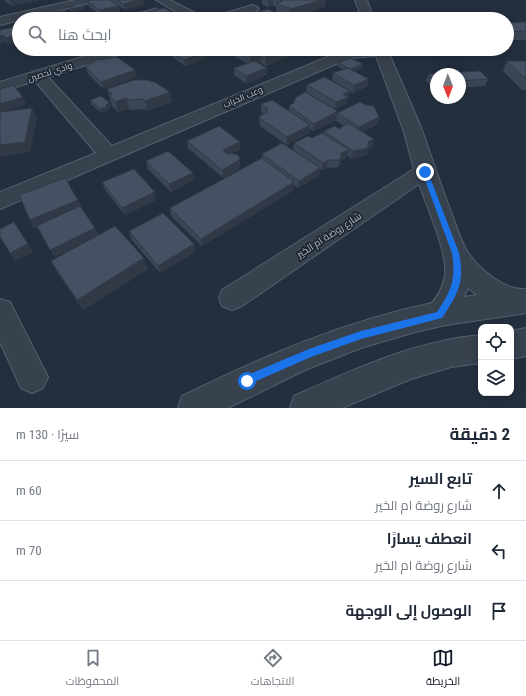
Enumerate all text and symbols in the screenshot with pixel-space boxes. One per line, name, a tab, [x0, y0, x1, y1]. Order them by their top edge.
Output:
search box	[12, 12, 514, 56]
icon: search	[26, 23, 48, 45]
text: ابحث هنا	[58, 26, 112, 44]
street label: وادي لحصين	[26, 60, 74, 85]
north arrow	[430, 68, 466, 104]
street label: وعب الخراب	[222, 84, 264, 110]
route end	[416, 163, 434, 181]
street label: شارع روضة ام الخير	[294, 210, 364, 262]
map controls	[478, 324, 514, 396]
button: locate	[478, 324, 514, 360]
button: layers	[478, 360, 514, 396]
route start	[238, 372, 256, 390]
text: 2 دقيقة	[449, 424, 510, 444]
text: سيرًا · 130 m	[16, 427, 79, 442]
text: تابع السير	[409, 470, 472, 488]
icon: ahead	[488, 480, 510, 502]
text: 60 m	[16, 483, 42, 498]
text: شارع روضة ام الخير	[375, 498, 472, 513]
text: انعطف يسارًا	[387, 530, 472, 548]
icon: left	[488, 540, 510, 562]
text: 70 m	[16, 543, 42, 558]
text: شارع روضة ام الخير	[375, 558, 472, 573]
icon: arrive	[488, 600, 510, 622]
text: الوصول إلى الوجهة	[346, 602, 472, 620]
tab: المحفوظات	[66, 647, 119, 691]
tab: الاتجاهات	[251, 647, 294, 691]
tab: الخريطة	[426, 647, 460, 691]

